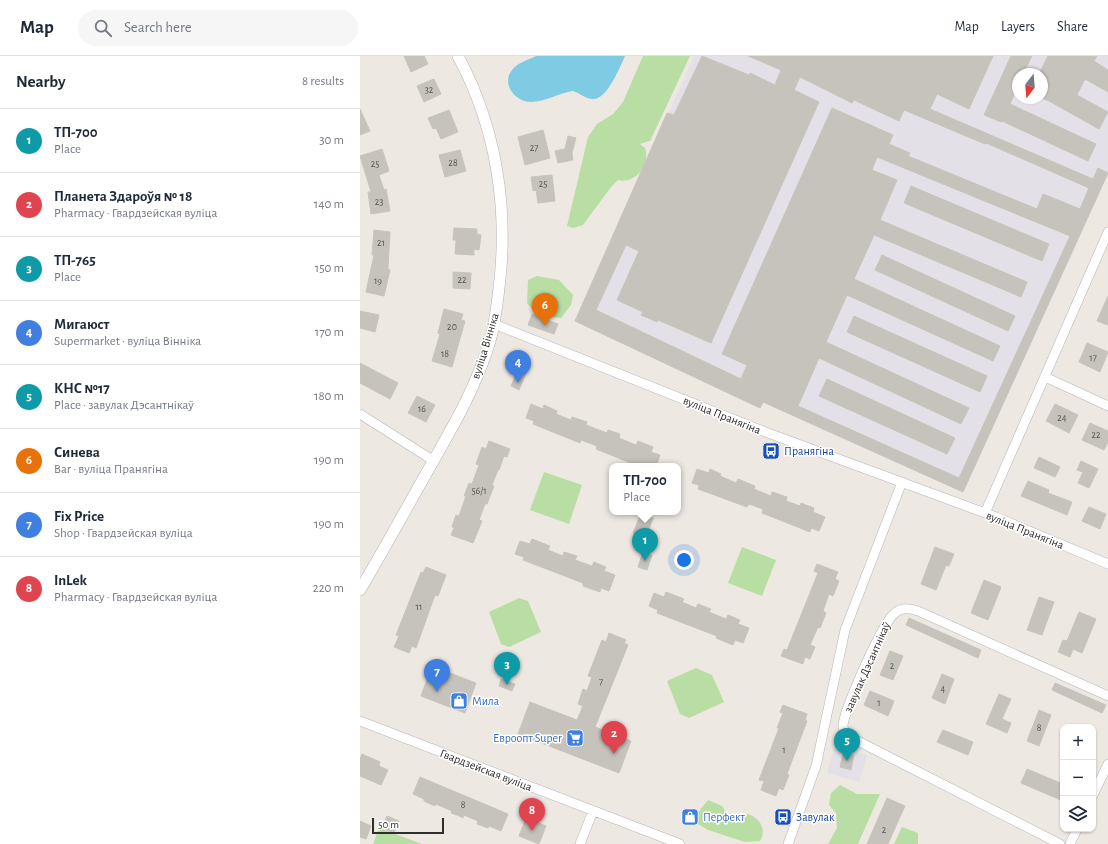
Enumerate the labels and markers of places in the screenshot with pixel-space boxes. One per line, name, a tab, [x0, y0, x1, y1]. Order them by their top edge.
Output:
pin: 6	[532, 293, 558, 326]
pin: 4	[505, 350, 531, 383]
bus stop icon: Пранягіна	[761, 441, 781, 461]
place label: Пранягіна	[784, 445, 835, 457]
pin: 1	[632, 528, 658, 561]
pin: 3	[494, 652, 520, 685]
pin: 7	[424, 659, 450, 692]
shop icon: Мила	[449, 691, 469, 711]
place label: Мила	[472, 695, 500, 707]
pin: 2	[601, 721, 627, 754]
supermarket icon: Евроопт Super	[565, 728, 585, 748]
pin: 5	[834, 728, 860, 761]
place label: Евроопт Super	[493, 732, 562, 744]
pin: 8	[519, 798, 545, 831]
shop icon: Перфект	[680, 807, 700, 827]
bus stop icon: Завулак	[773, 807, 793, 827]
place label: Перфект	[703, 811, 746, 823]
place label: Завулак	[796, 811, 835, 824]

